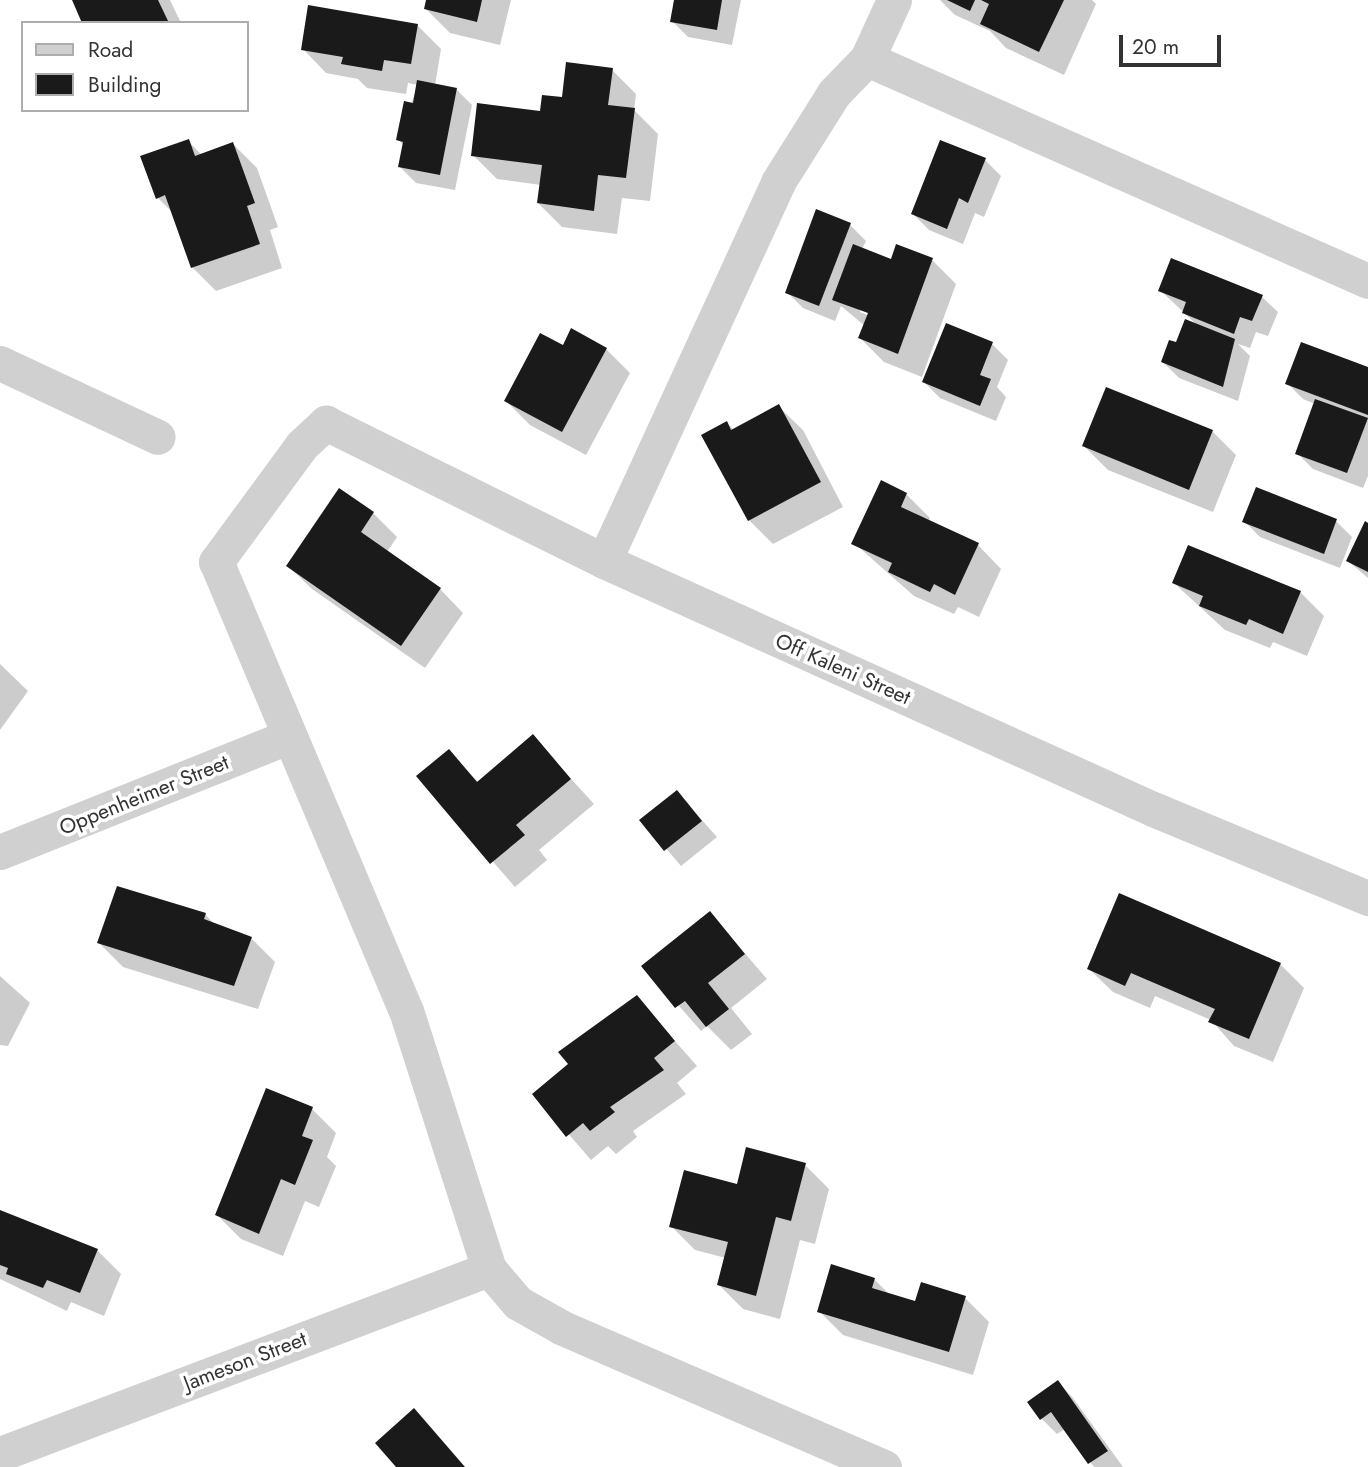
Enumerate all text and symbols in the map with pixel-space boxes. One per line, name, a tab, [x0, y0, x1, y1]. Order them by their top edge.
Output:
legend	[21, 21, 248, 112]
scale bar	[1123, 21, 1224, 65]
text: 20 m	[1132, 32, 1179, 62]
text: Road	[88, 35, 133, 65]
text: Building	[88, 70, 161, 100]
street label: Off Kaleni Street	[771, 628, 915, 710]
street label: Oppenheimer Street	[56, 750, 232, 840]
street label: Jameson Street	[180, 1326, 310, 1396]

